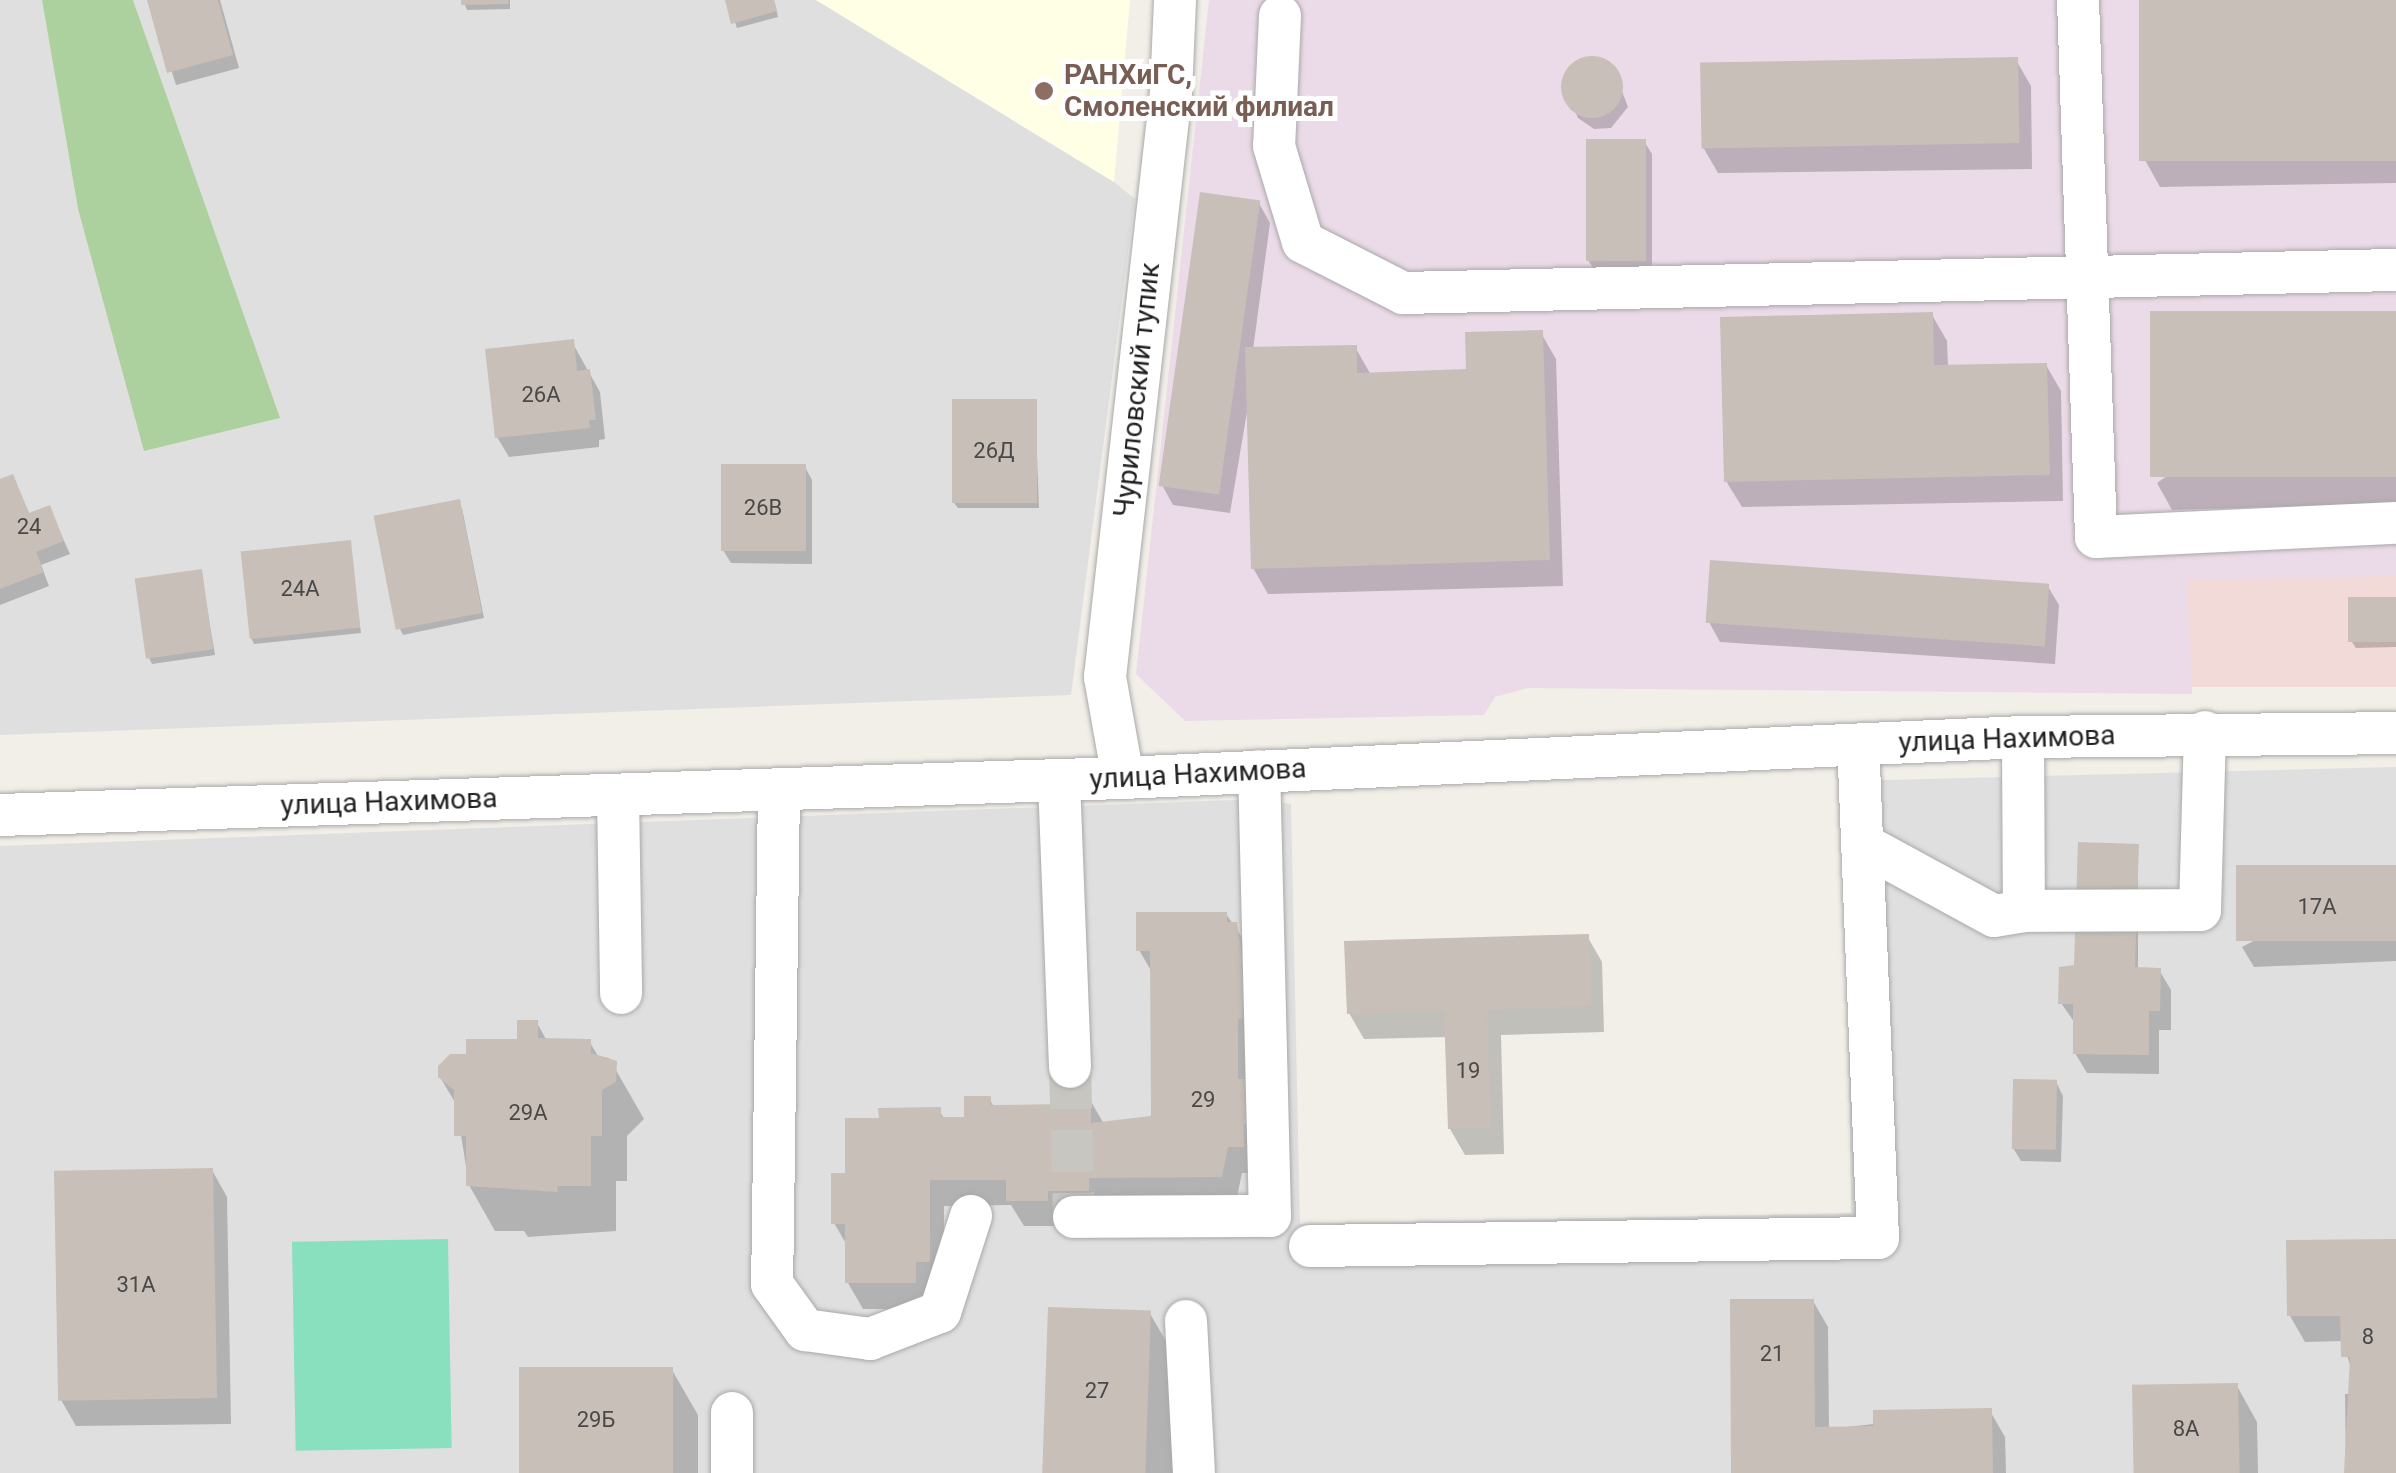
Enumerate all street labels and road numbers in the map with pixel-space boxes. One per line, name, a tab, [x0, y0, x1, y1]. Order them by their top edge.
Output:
street label: Чуриловский тупик	[1107, 261, 1167, 519]
street label: улица Нахимова	[1898, 718, 2116, 760]
street label: улица Нахимова	[1089, 752, 1307, 796]
street label: улица Нахимова	[280, 781, 498, 823]

